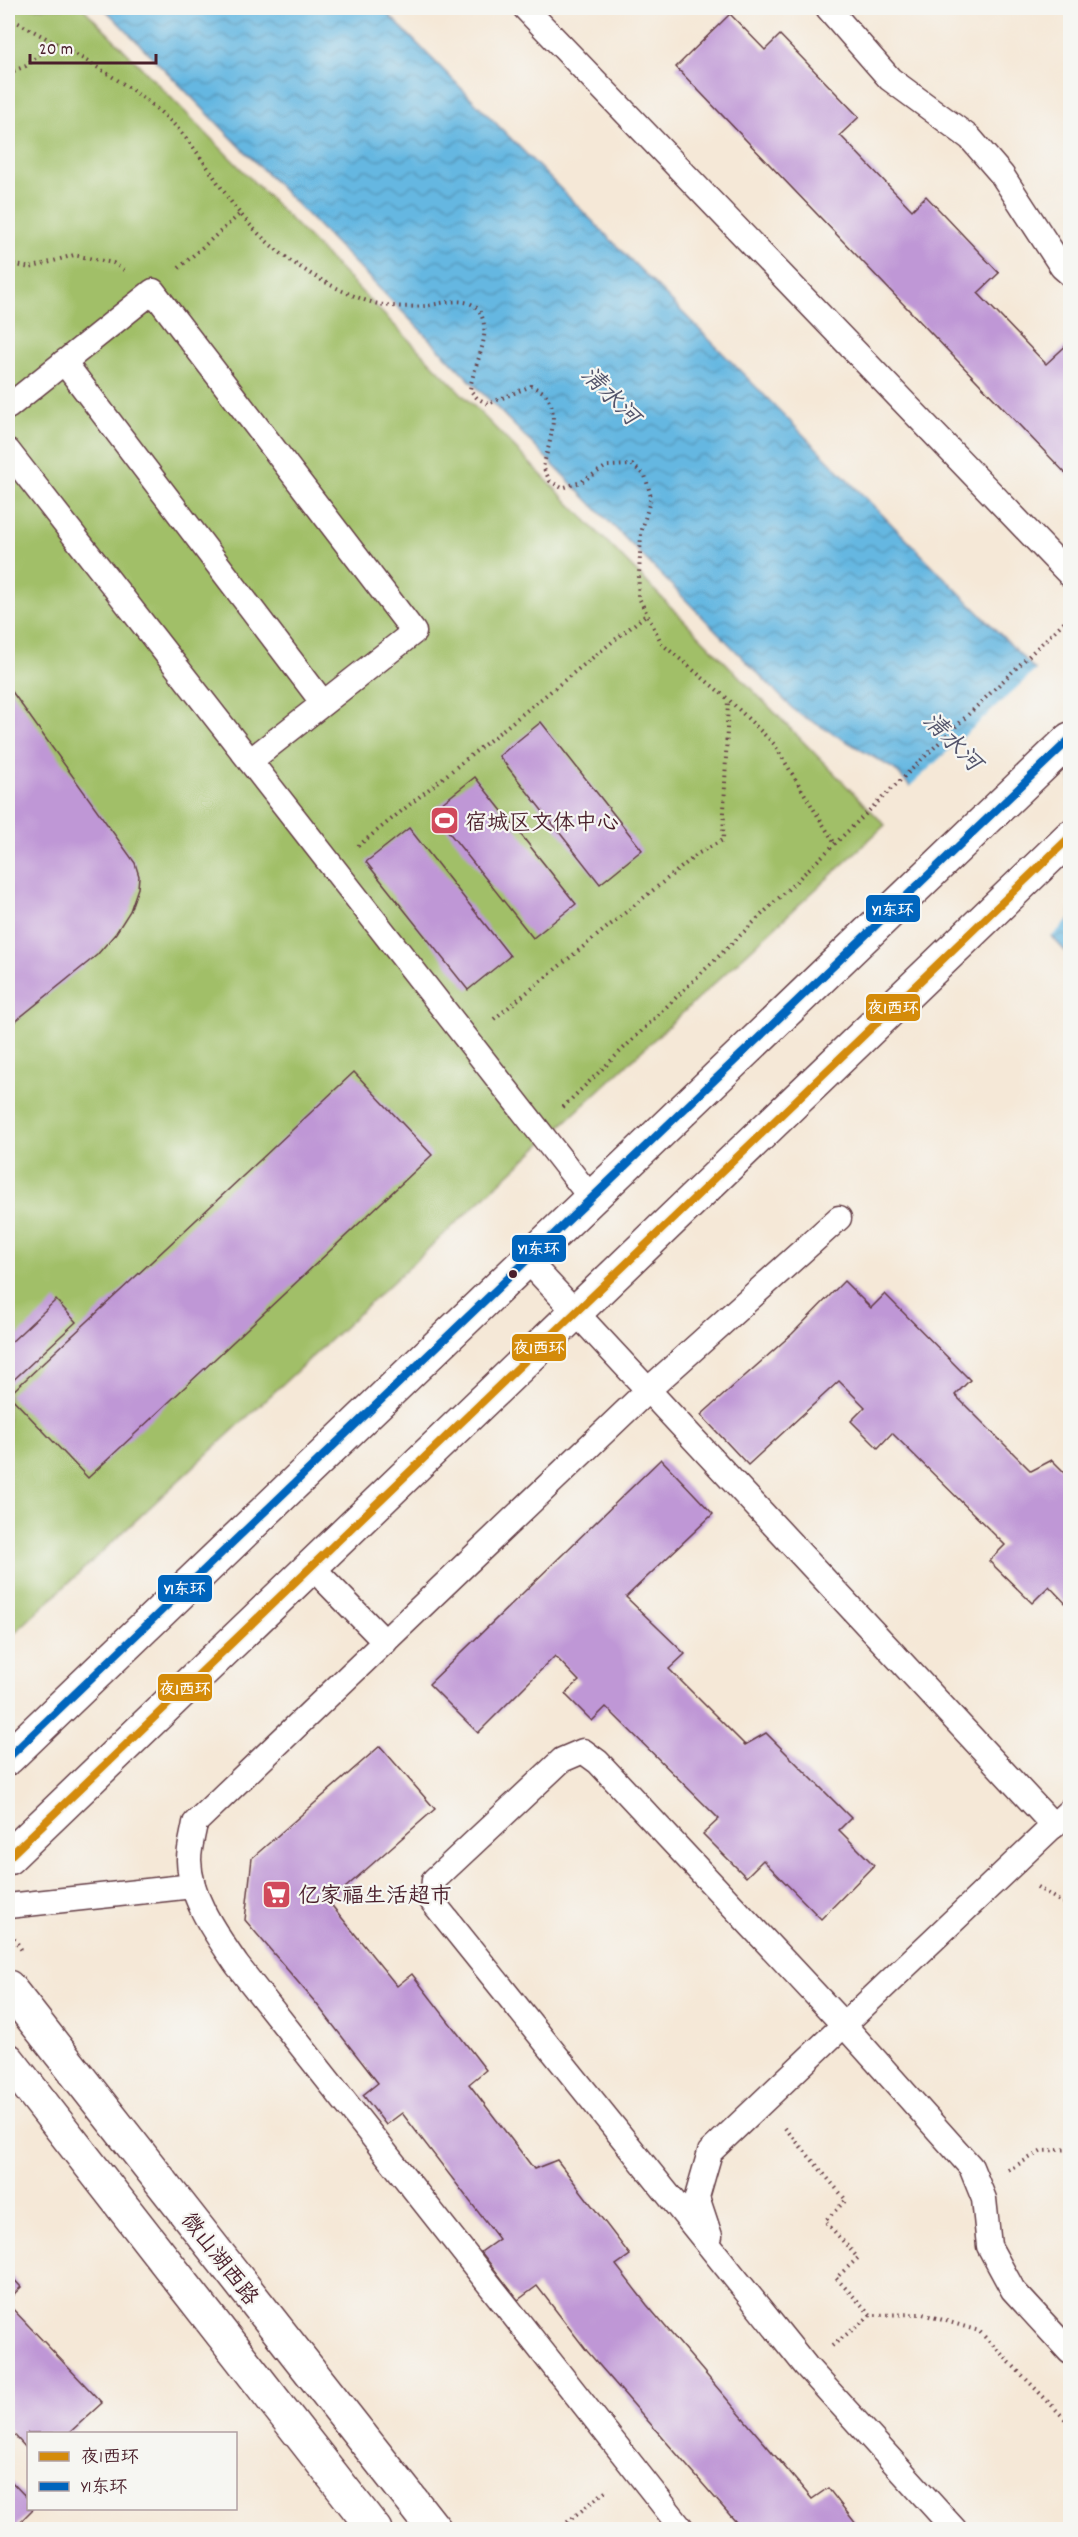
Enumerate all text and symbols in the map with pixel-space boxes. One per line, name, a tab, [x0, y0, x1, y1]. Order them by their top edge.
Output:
scale bar	[30, 27, 156, 65]
text: 20 m	[39, 38, 73, 63]
water label: 清水河	[571, 360, 649, 437]
water label: 清水河	[913, 706, 991, 783]
sports icon: 宿城区文体中心	[428, 805, 460, 837]
place label: 宿城区文体中心	[465, 809, 619, 840]
line badge: Y1东环	[865, 894, 921, 923]
text: Y1东环	[871, 900, 914, 923]
line badge: 夜1西环	[865, 993, 921, 1022]
text: 夜1西环	[867, 998, 919, 1021]
line badge: Y1东环	[511, 1234, 567, 1263]
text: Y1东环	[517, 1239, 560, 1262]
unlabelled marker	[507, 1268, 519, 1280]
line badge: 夜1西环	[511, 1333, 567, 1362]
text: 夜1西环	[513, 1338, 565, 1361]
line badge: Y1东环	[157, 1574, 213, 1603]
text: Y1东环	[163, 1579, 206, 1602]
line badge: 夜1西环	[157, 1673, 213, 1702]
text: 夜1西环	[159, 1679, 211, 1702]
supermarket icon: 亿家福生活超市	[261, 1878, 293, 1910]
place label: 亿家福生活超市	[298, 1882, 452, 1913]
street label: 微山湖西路	[172, 2207, 264, 2313]
legend	[27, 2432, 237, 2510]
text: 夜1西环	[81, 2446, 139, 2471]
text: Y1东环	[81, 2476, 128, 2501]

